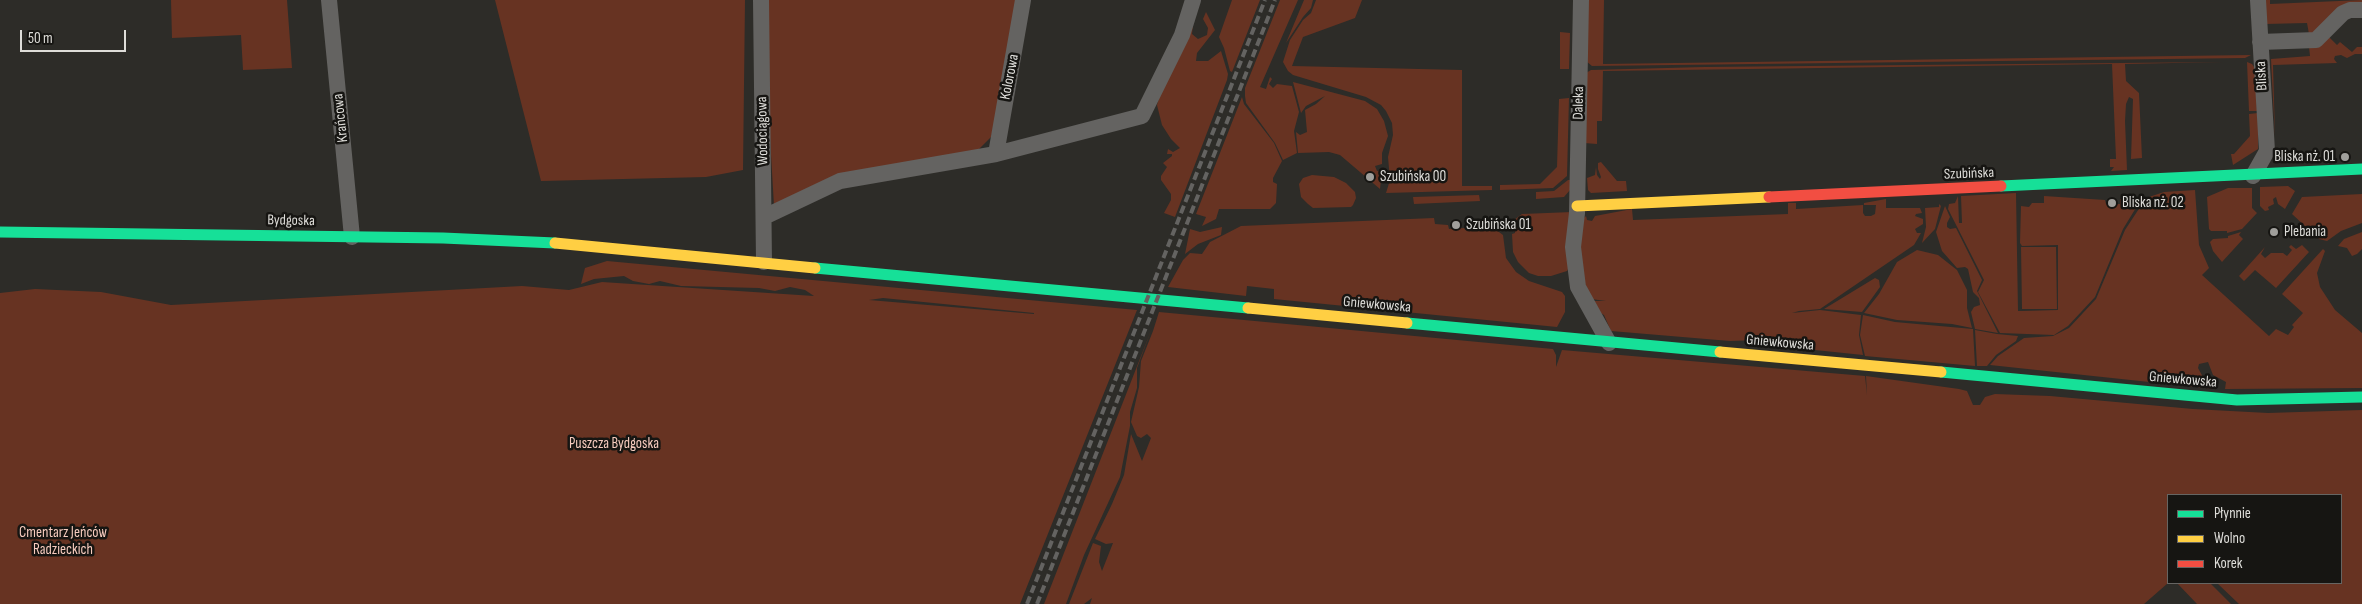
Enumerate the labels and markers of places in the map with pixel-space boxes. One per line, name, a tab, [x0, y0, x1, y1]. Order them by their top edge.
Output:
place label: Bliska nż. 01	[2274, 148, 2335, 166]
marker: Bliska nż. 01	[2339, 151, 2351, 163]
place label: Szubińska 00	[1380, 168, 1446, 186]
marker: Szubińska 00	[1364, 171, 1376, 183]
place label: Bliska nż. 02	[2122, 194, 2184, 212]
marker: Bliska nż. 02	[2106, 197, 2118, 209]
place label: Szubińska 01	[1466, 216, 1531, 234]
marker: Szubińska 01	[1450, 219, 1462, 231]
place label: Plebania	[2284, 223, 2326, 241]
marker: Plebania	[2268, 226, 2280, 238]

